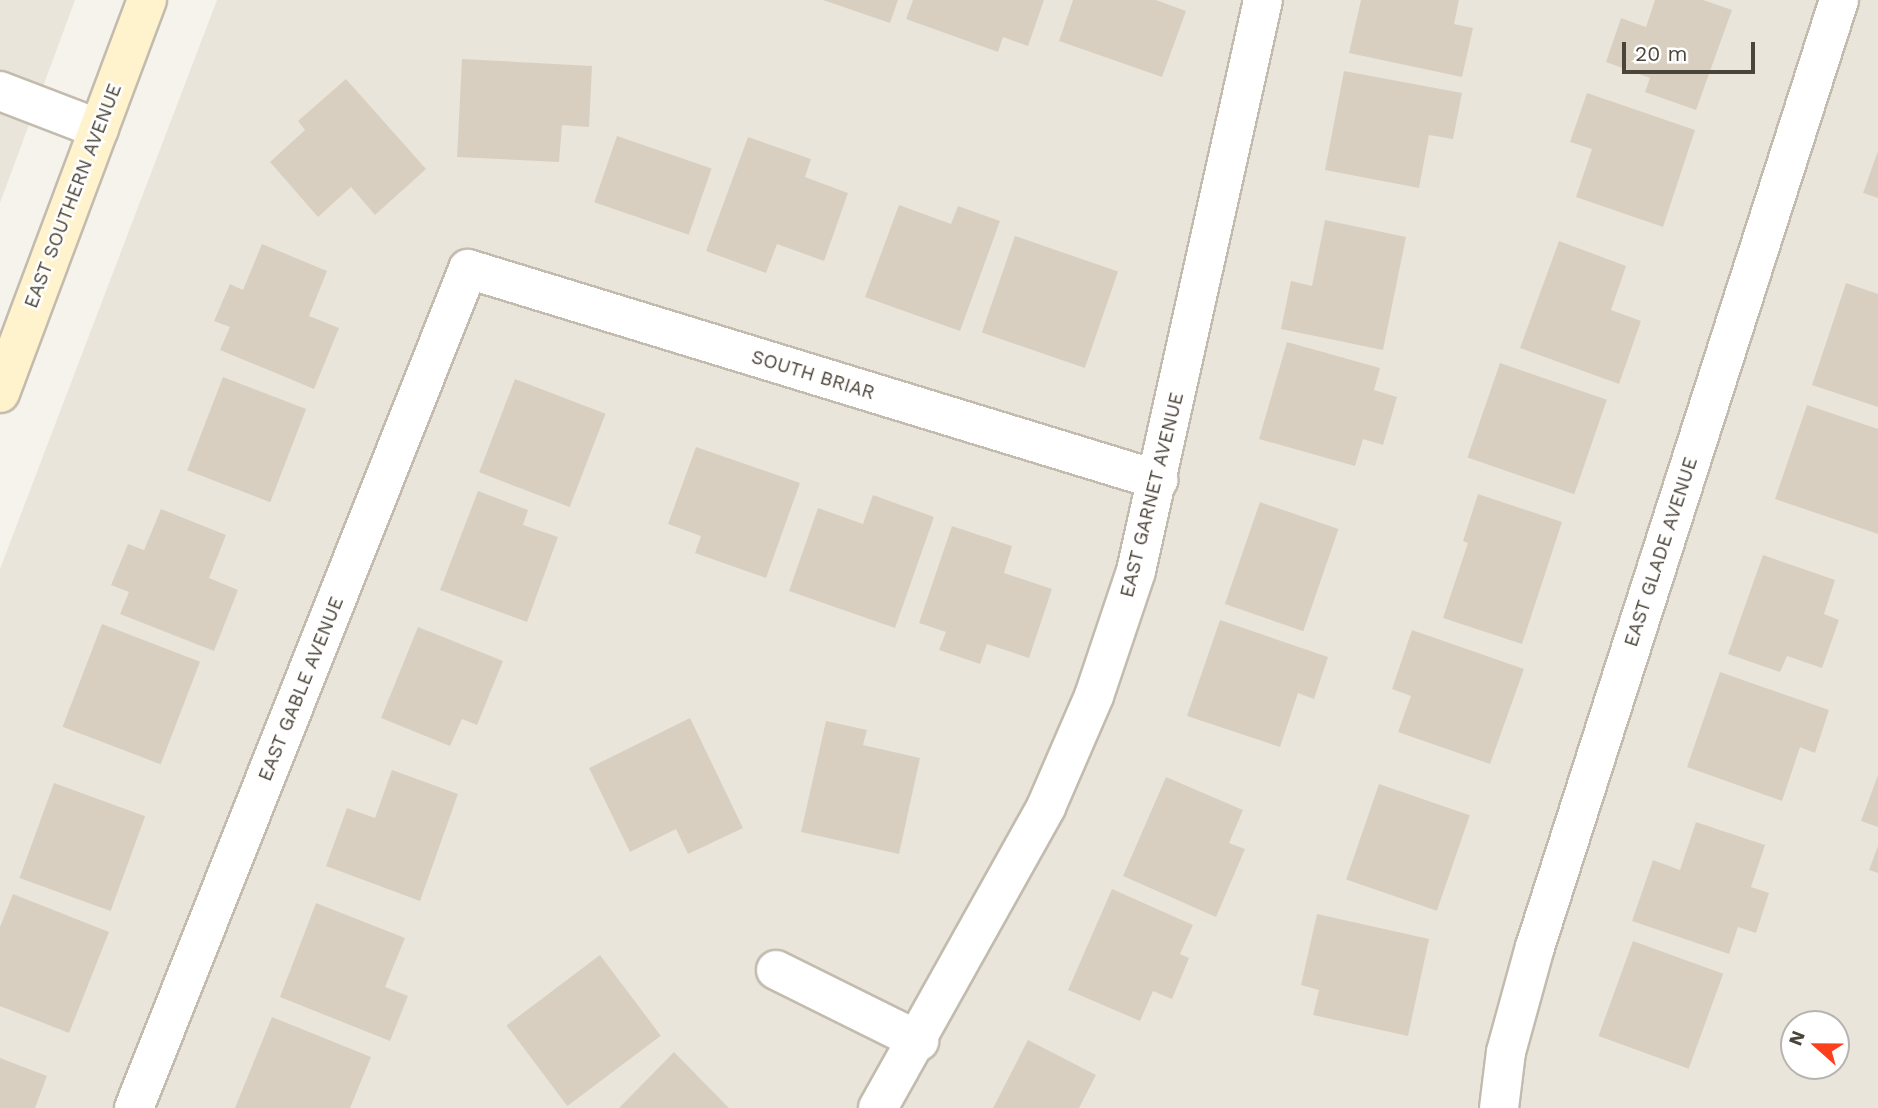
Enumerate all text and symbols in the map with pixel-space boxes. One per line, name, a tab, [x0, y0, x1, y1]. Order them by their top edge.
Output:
scale bar	[1626, 28, 1759, 72]
text: 20 m	[1635, 41, 1687, 66]
street label: EAST SOUTHERN AVENUE	[19, 80, 127, 312]
street label: SOUTH BRIAR	[749, 345, 877, 405]
street label: EAST GARNET AVENUE	[1115, 389, 1189, 601]
street label: EAST GLADE AVENUE	[1619, 454, 1703, 650]
street label: EAST GABLE AVENUE	[253, 593, 349, 785]
north arrow	[1780, 1010, 1850, 1080]
text: N	[1784, 1027, 1810, 1049]

